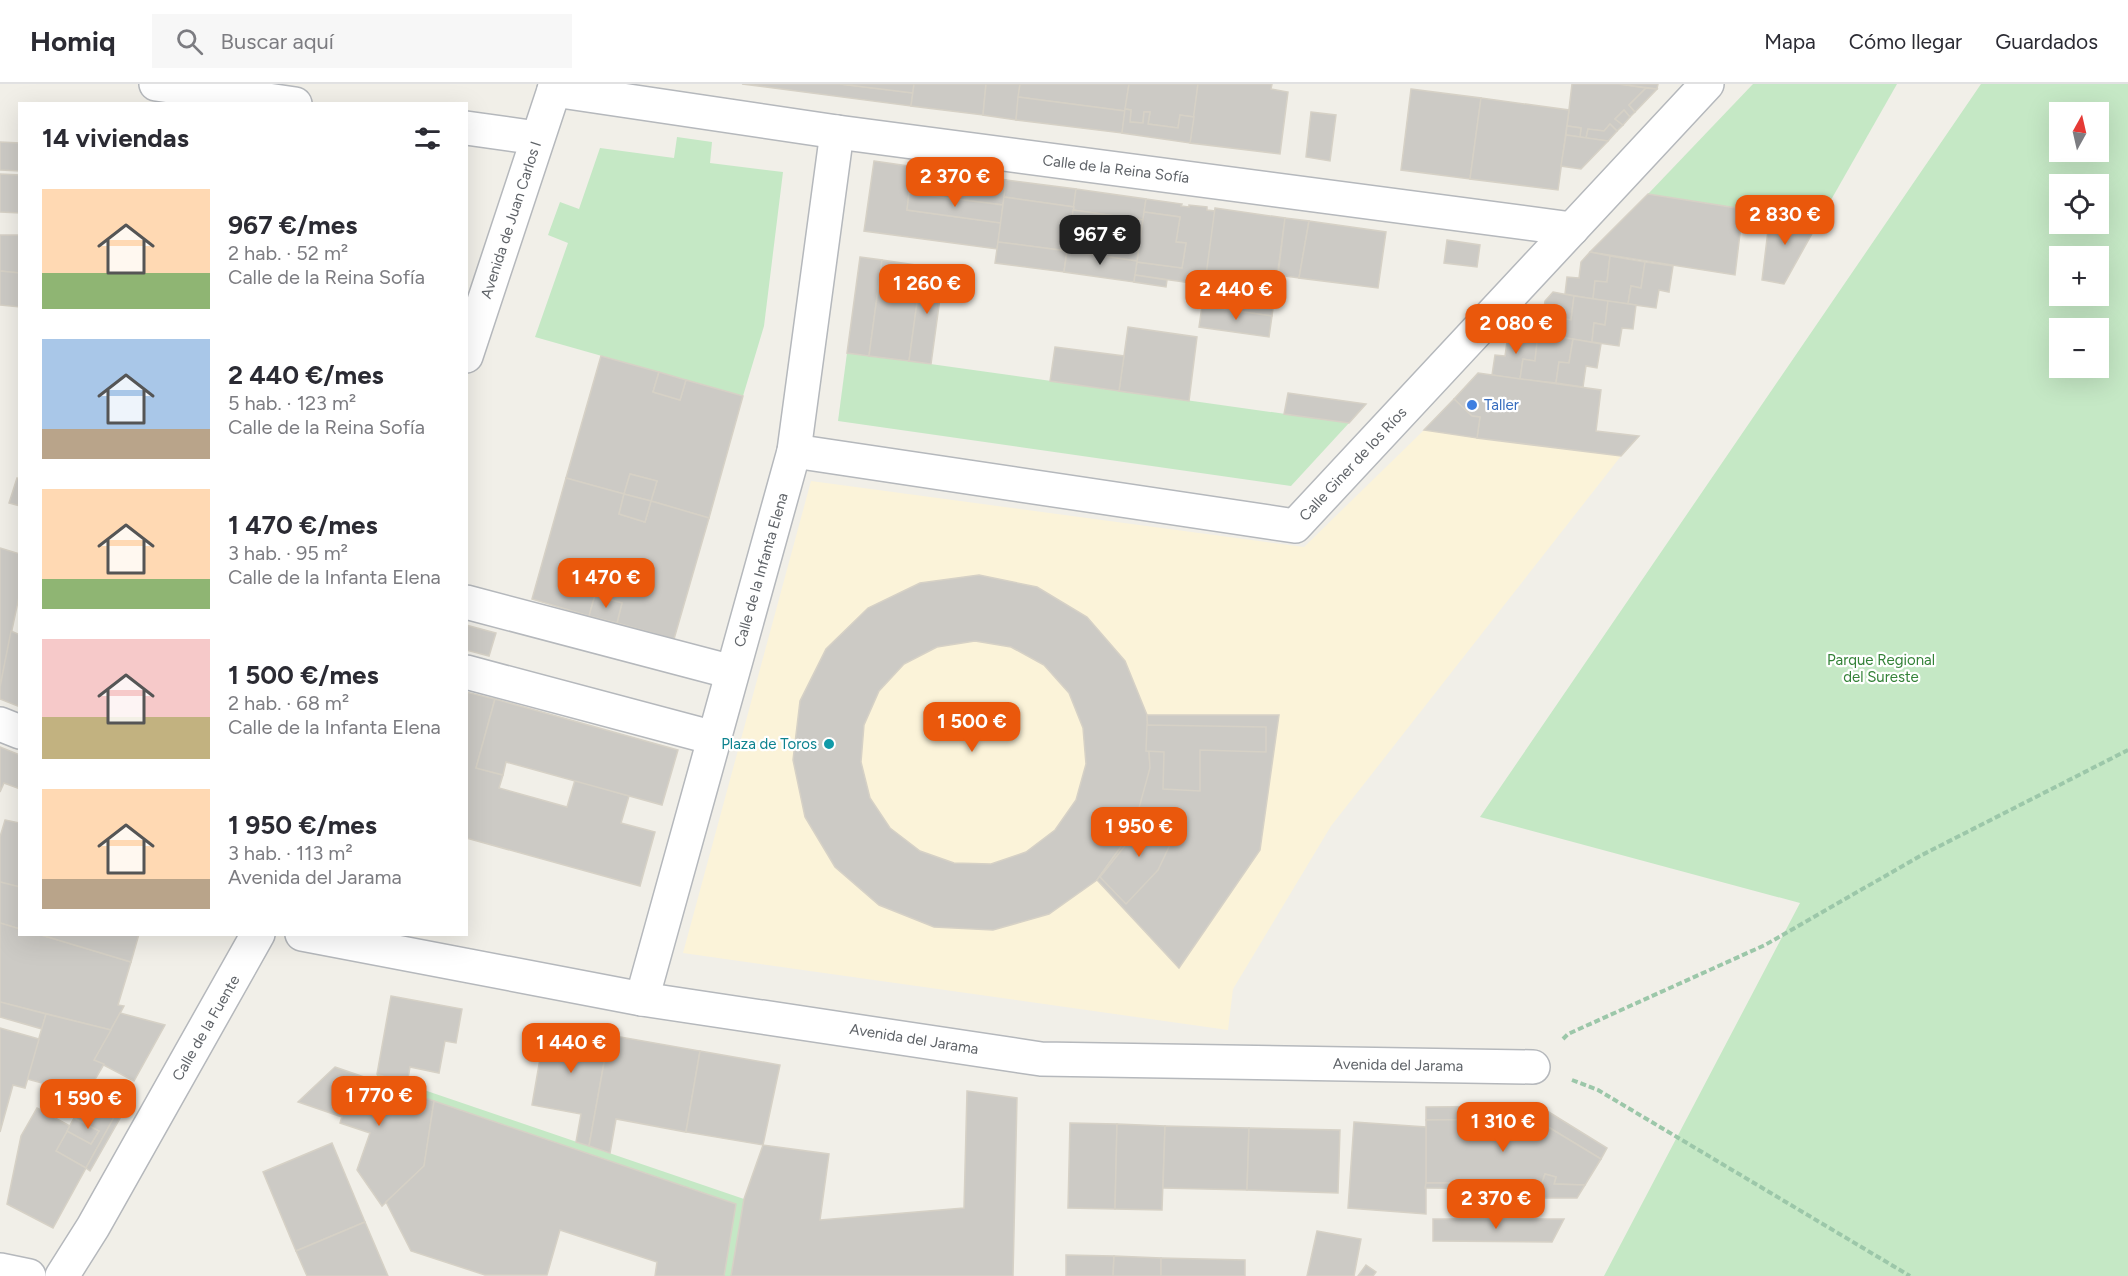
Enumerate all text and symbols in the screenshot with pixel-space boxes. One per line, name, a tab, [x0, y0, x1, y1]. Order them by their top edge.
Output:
search box	[152, 14, 572, 68]
text: Homiq	[30, 24, 116, 58]
icon: search	[173, 25, 206, 58]
text: Buscar aquí	[221, 28, 334, 55]
text: Mapa	[1764, 29, 1816, 54]
text: Cómo llegar	[1849, 29, 1962, 54]
text: Guardados	[1995, 29, 2098, 54]
north arrow	[2049, 102, 2109, 162]
map controls	[2049, 102, 2109, 378]
text: 14 viviendas	[42, 122, 189, 154]
icon: filters	[411, 122, 444, 155]
street label: Avenida de Juan Carlos I	[477, 139, 545, 301]
street label: Calle de la Reina Sofía	[1042, 151, 1190, 187]
pin: 2 370 €	[900, 157, 1010, 208]
text: 2 370 €	[920, 164, 990, 188]
button: locate	[2049, 174, 2109, 234]
pin: 2 830 €	[1730, 195, 1840, 246]
text: 2 830 €	[1749, 202, 1821, 226]
text: 967 €/mes	[228, 209, 357, 241]
icon: home	[90, 213, 162, 285]
pin: 967 €	[1058, 215, 1142, 266]
text: 967 €	[1074, 222, 1126, 246]
text: 2 hab. · 52 m²	[228, 241, 348, 265]
button: +	[2049, 246, 2109, 306]
pin: 1 260 €	[872, 264, 982, 315]
text: Calle de la Reina Sofía	[228, 265, 425, 289]
pin: 2 440 €	[1181, 270, 1291, 321]
text: 1 260 €	[893, 271, 961, 295]
text: 2 440 €	[1199, 277, 1273, 301]
pin: 2 080 €	[1461, 304, 1571, 355]
text: 2 080 €	[1479, 311, 1553, 335]
button: −	[2049, 318, 2109, 378]
text: 2 440 €/mes	[228, 359, 384, 391]
icon: home	[90, 363, 162, 435]
text: 5 hab. · 123 m²	[228, 391, 356, 415]
place label: Taller	[1484, 396, 1519, 414]
marker: Taller	[1465, 398, 1479, 412]
street label: Calle Giner de los Ríos	[1296, 403, 1410, 525]
text: Calle de la Reina Sofía	[228, 415, 425, 439]
street label: Calle de la Infanta Elena	[730, 491, 792, 649]
text: 1 470 €/mes	[228, 509, 378, 541]
icon: home	[90, 513, 162, 585]
text: 3 hab. · 95 m²	[228, 541, 348, 565]
pin: 1 470 €	[551, 558, 661, 609]
text: Calle de la Infanta Elena	[228, 565, 441, 589]
text: 1 470 €	[572, 565, 640, 589]
park label: Parque Regional del Sureste	[1827, 651, 1935, 686]
text: 1 500 €/mes	[228, 659, 379, 691]
icon: home	[90, 663, 162, 735]
text: 2 hab. · 68 m²	[228, 691, 349, 715]
pin: 1 500 €	[917, 702, 1027, 753]
text: 1 500 €	[937, 709, 1007, 733]
text: Calle de la Infanta Elena	[228, 715, 441, 739]
place label: Plaza de Toros	[721, 735, 817, 753]
marker: Plaza de Toros	[822, 737, 836, 751]
pin: 1 950 €	[1084, 807, 1194, 858]
text: 1 950 €/mes	[228, 809, 377, 841]
icon: home	[90, 813, 162, 885]
text: 1 950 €	[1105, 814, 1173, 838]
text: 3 hab. · 113 m²	[228, 841, 353, 865]
text: Avenida del Jarama	[228, 865, 402, 889]
street label: Calle de la Fuente	[168, 972, 244, 1084]
street label: Avenida del Jarama	[848, 1020, 980, 1058]
pin: 1 440 €	[516, 1023, 626, 1074]
text: 1 440 €	[536, 1030, 606, 1054]
street label: Avenida del Jarama	[1333, 1055, 1463, 1075]
pin: 1 770 €	[324, 1076, 434, 1127]
pin: 1 590 €	[33, 1079, 143, 1130]
text: 1 770 €	[345, 1083, 413, 1107]
text: 1 590 €	[54, 1086, 122, 1110]
pin: 1 310 €	[1448, 1102, 1558, 1153]
text: 1 310 €	[1471, 1109, 1535, 1133]
pin: 2 370 €	[1441, 1179, 1551, 1230]
text: 2 370 €	[1461, 1186, 1531, 1210]

